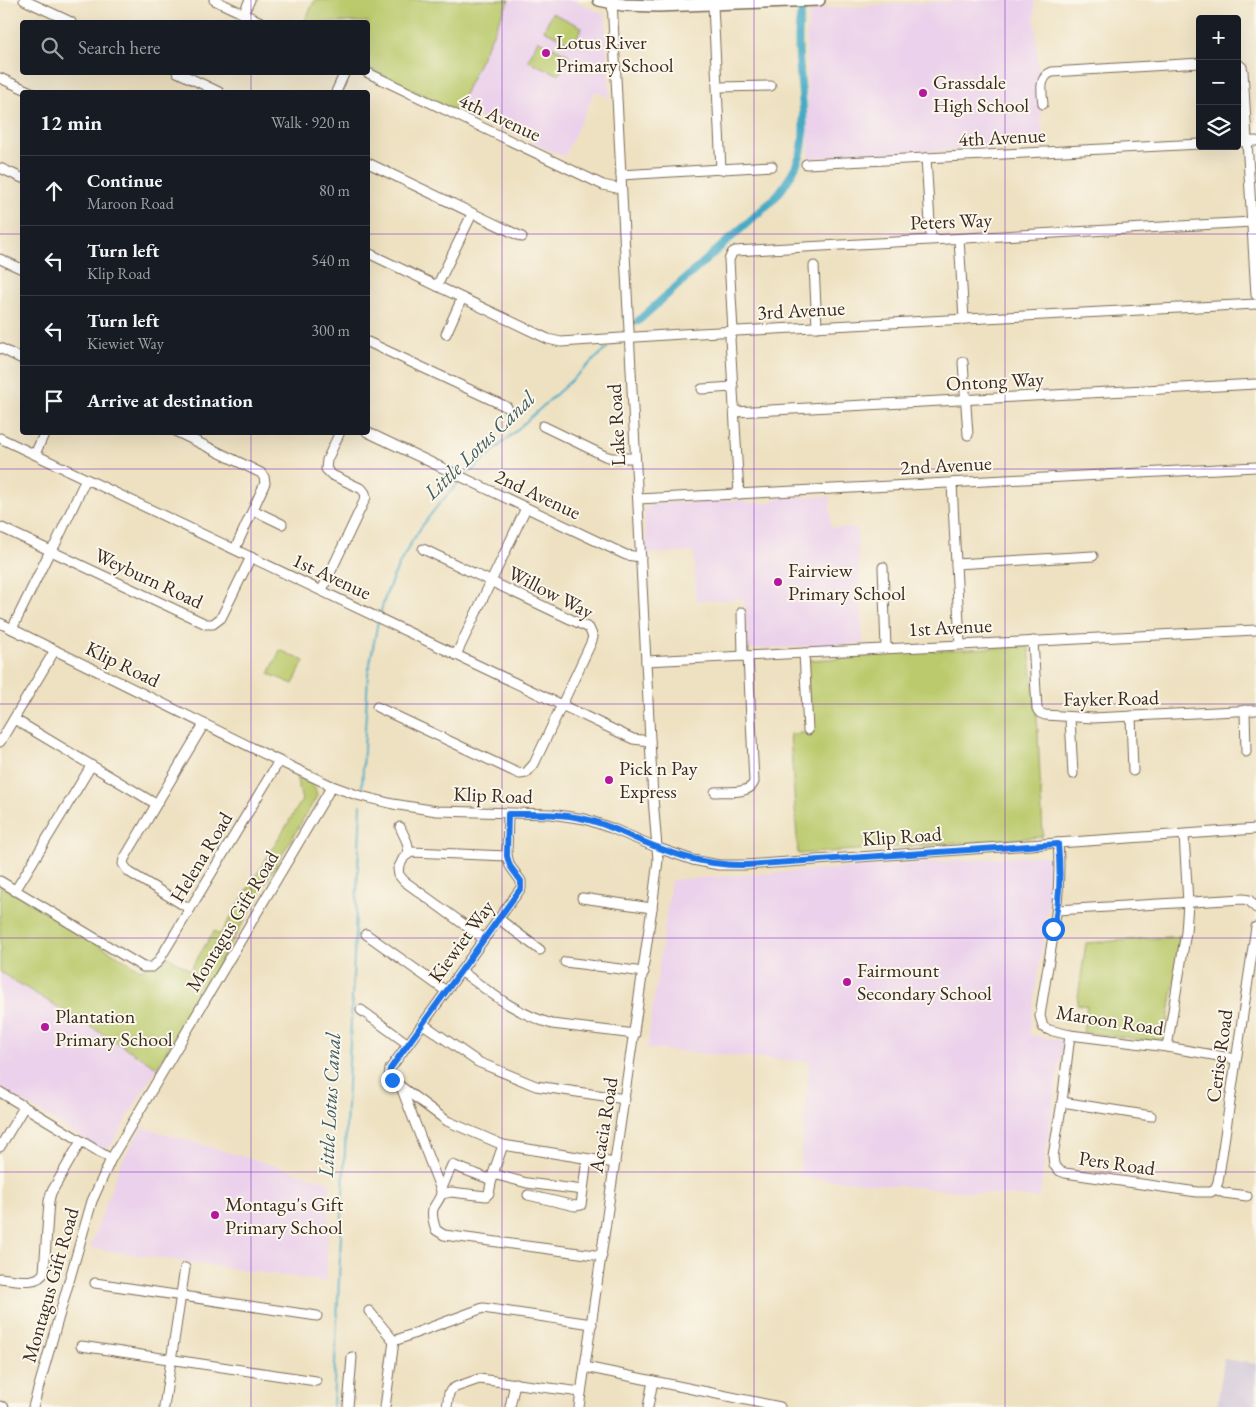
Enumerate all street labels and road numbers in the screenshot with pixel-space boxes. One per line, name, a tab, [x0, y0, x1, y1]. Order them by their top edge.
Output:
street label: 4th Avenue	[455, 87, 545, 147]
street label: 4th Avenue	[958, 122, 1047, 152]
street label: Peters Way	[910, 207, 993, 235]
street label: 3rd Avenue	[756, 295, 846, 325]
street label: Ontong Way	[945, 365, 1045, 397]
street label: Lake Road	[601, 382, 631, 467]
street label: 2nd Avenue	[900, 450, 993, 480]
street label: 2nd Avenue	[491, 463, 585, 525]
street label: Weyburn Road	[91, 542, 208, 615]
street label: 1st Avenue	[289, 547, 376, 606]
street label: Willow Way	[504, 559, 598, 625]
street label: 1st Avenue	[908, 612, 993, 642]
street label: Klip Road	[82, 635, 165, 694]
street label: Fayker Road	[1063, 684, 1160, 712]
street label: Klip Road	[453, 781, 534, 809]
street label: Helena Road	[164, 806, 239, 907]
street label: Klip Road	[861, 820, 943, 852]
street label: Montagus Gift Road	[180, 845, 285, 996]
street label: Kiewiet Way	[422, 894, 500, 987]
street label: Maroon Road	[1054, 999, 1166, 1041]
street label: Cerise Road	[1200, 1007, 1239, 1104]
street label: Acacia Road	[582, 1074, 624, 1176]
street label: Pers Road	[1077, 1145, 1158, 1181]
street label: Montagus Gift Road	[15, 1204, 85, 1365]

